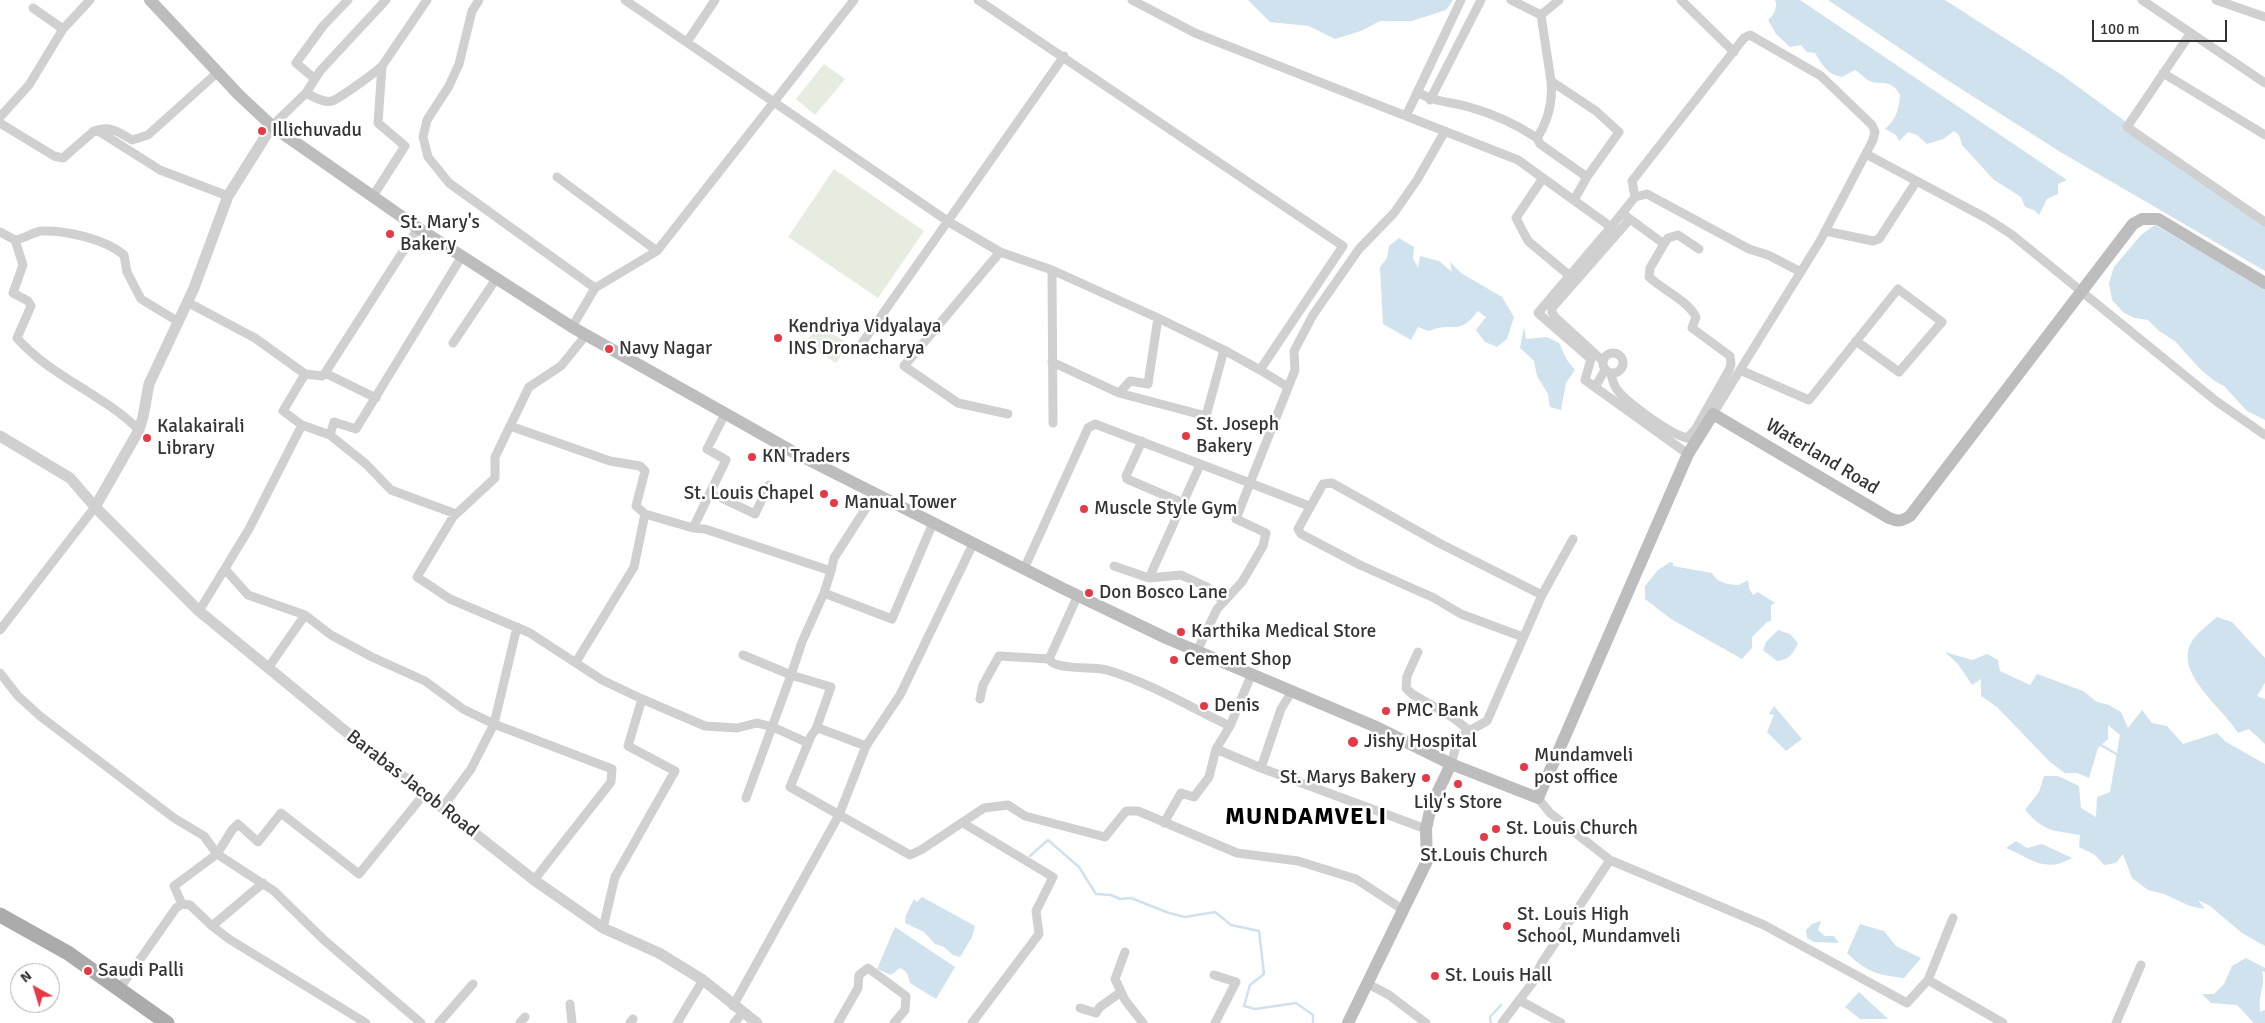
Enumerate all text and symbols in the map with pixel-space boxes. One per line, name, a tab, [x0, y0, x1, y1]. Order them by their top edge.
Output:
scale bar	[2095, 10, 2230, 42]
text: 100 m	[2100, 20, 2140, 38]
place label: Illichuvadu	[272, 120, 362, 142]
marker: Illichuvadu	[256, 125, 268, 137]
place label: St. Mary's Bakery	[400, 212, 480, 256]
marker: St. Mary's Bakery	[384, 228, 396, 240]
place label: Kendriya Vidyalaya INS Dronacharya	[788, 316, 941, 360]
marker: Kendriya Vidyalaya INS Dronacharya	[772, 332, 784, 344]
place label: Navy Nagar	[619, 338, 712, 360]
marker: Navy Nagar	[603, 343, 615, 355]
place label: St. Joseph Bakery	[1196, 414, 1279, 458]
street label: Waterland Road	[1761, 414, 1883, 500]
place label: Kalakairali Library	[157, 416, 245, 460]
marker: St. Joseph Bakery	[1180, 430, 1192, 442]
marker: Kalakairali Library	[141, 432, 153, 444]
place label: KN Traders	[762, 446, 850, 468]
marker: KN Traders	[746, 451, 758, 463]
place label: St. Louis Chapel	[684, 483, 814, 505]
marker: St. Louis Chapel	[818, 488, 830, 500]
place label: Manual Tower	[844, 492, 957, 514]
marker: Manual Tower	[828, 497, 840, 509]
place label: Muscle Style Gym	[1094, 498, 1237, 520]
marker: Muscle Style Gym	[1078, 503, 1090, 515]
place label: Don Bosco Lane	[1099, 582, 1228, 604]
marker: Don Bosco Lane	[1083, 587, 1095, 599]
place label: Karthika Medical Store	[1191, 621, 1376, 643]
marker: Karthika Medical Store	[1175, 626, 1187, 638]
place label: Cement Shop	[1184, 649, 1292, 671]
marker: Cement Shop	[1168, 654, 1180, 666]
place label: Denis	[1214, 695, 1260, 717]
marker: Denis	[1198, 700, 1210, 712]
place label: PMC Bank	[1396, 700, 1478, 722]
marker: PMC Bank	[1380, 705, 1392, 717]
street label: Barabas Jacob Road	[342, 725, 482, 843]
place label: Jishy Hospital	[1364, 731, 1477, 753]
marker: Jishy Hospital	[1346, 735, 1360, 749]
place label: Mundamveli post office	[1534, 745, 1633, 789]
marker: Mundamveli post office	[1518, 761, 1530, 773]
place label: St. Marys Bakery	[1280, 767, 1416, 789]
marker: St. Marys Bakery	[1420, 772, 1432, 784]
marker: Lily's Store	[1452, 778, 1464, 790]
place label: Lily's Store	[1414, 792, 1502, 814]
district label: MUNDAMVELI	[1224, 804, 1388, 832]
place label: St. Louis Church	[1506, 818, 1638, 840]
marker: St. Louis Church	[1490, 823, 1502, 835]
marker: St.Louis Church	[1478, 831, 1490, 843]
place label: St.Louis Church	[1420, 845, 1548, 867]
place label: St. Louis High School, Mundamveli	[1517, 904, 1681, 948]
marker: St. Louis High School, Mundamveli	[1501, 920, 1513, 932]
place label: Saudi Palli	[98, 960, 184, 982]
north arrow	[10, 963, 60, 1013]
marker: Saudi Palli	[82, 965, 94, 977]
place label: St. Louis Hall	[1445, 965, 1552, 987]
text: N	[17, 967, 35, 986]
marker: St. Louis Hall	[1429, 970, 1441, 982]

